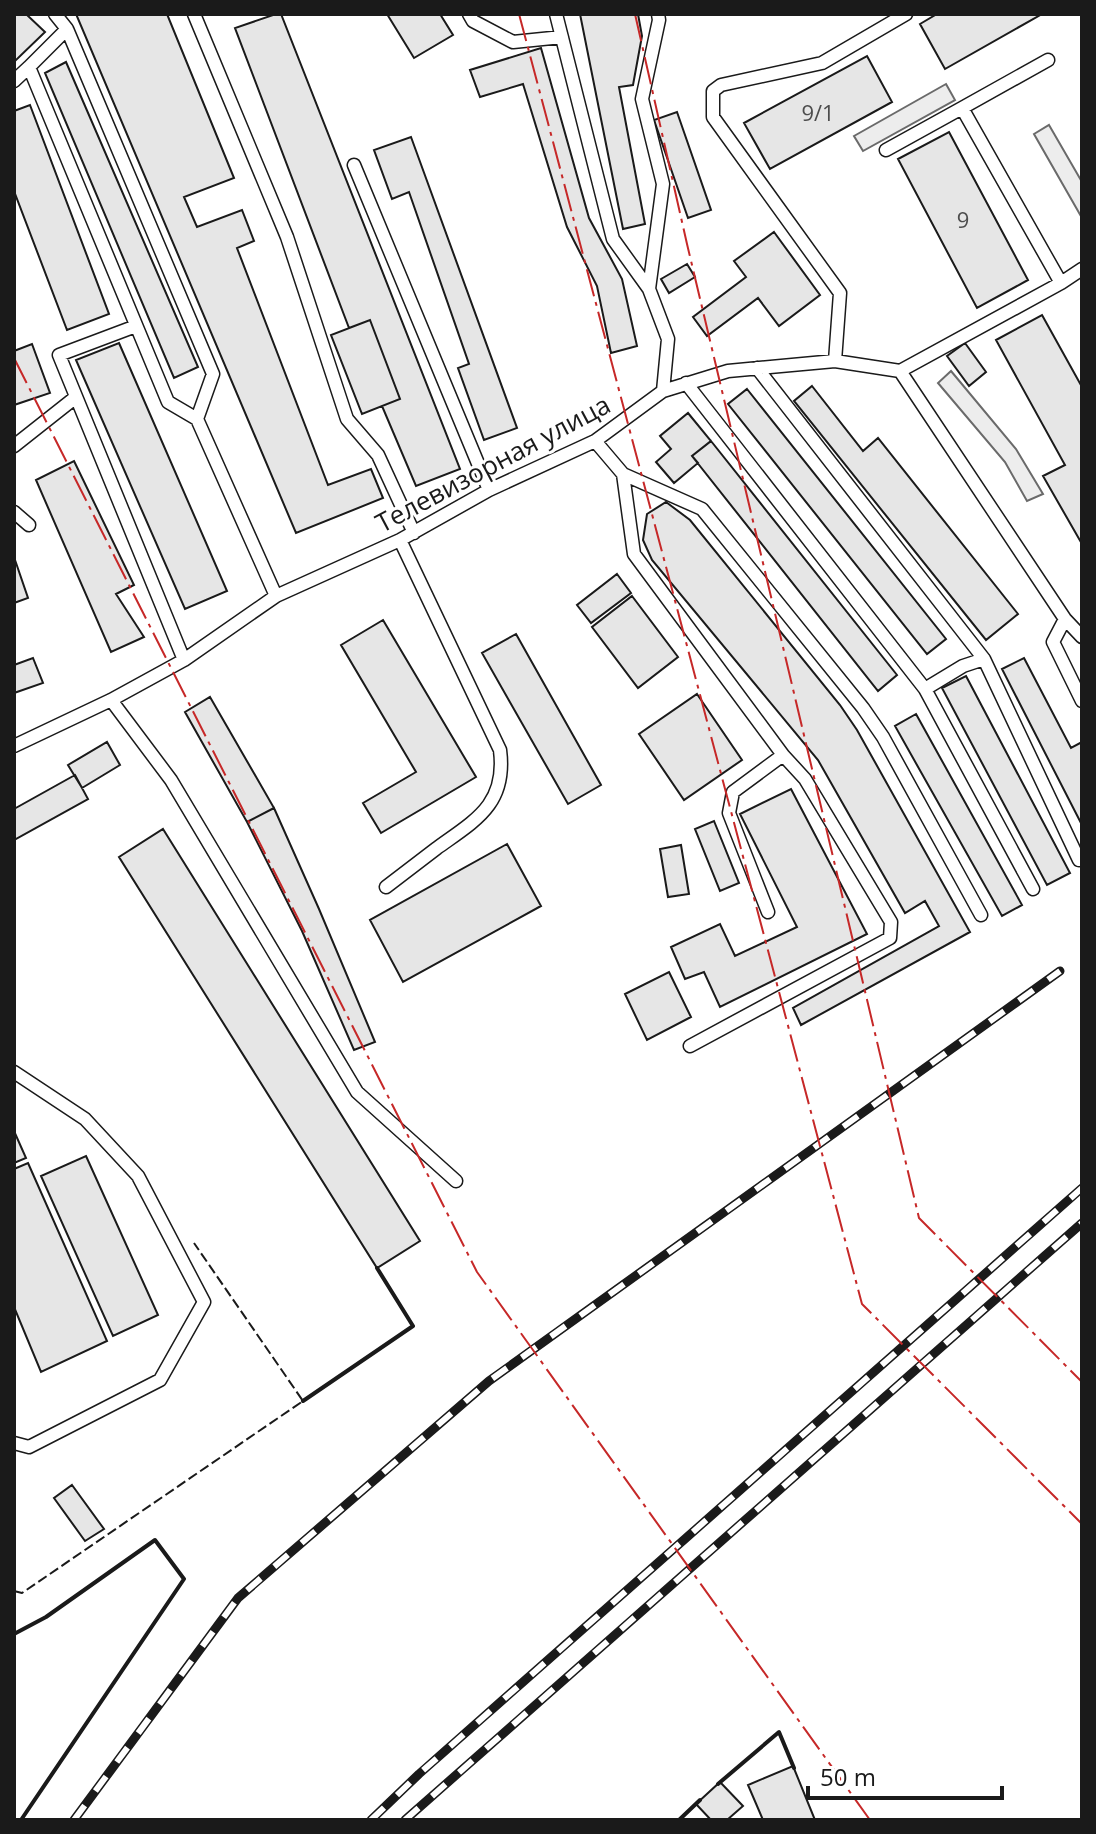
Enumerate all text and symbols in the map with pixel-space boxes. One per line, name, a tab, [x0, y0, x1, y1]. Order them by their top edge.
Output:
house number: 9/1	[801, 97, 835, 127]
house number: 9	[957, 204, 969, 234]
street label: Телевизорная улица	[369, 386, 616, 540]
scale bar	[808, 1750, 1002, 1800]
text: 50 m	[820, 1760, 876, 1793]

